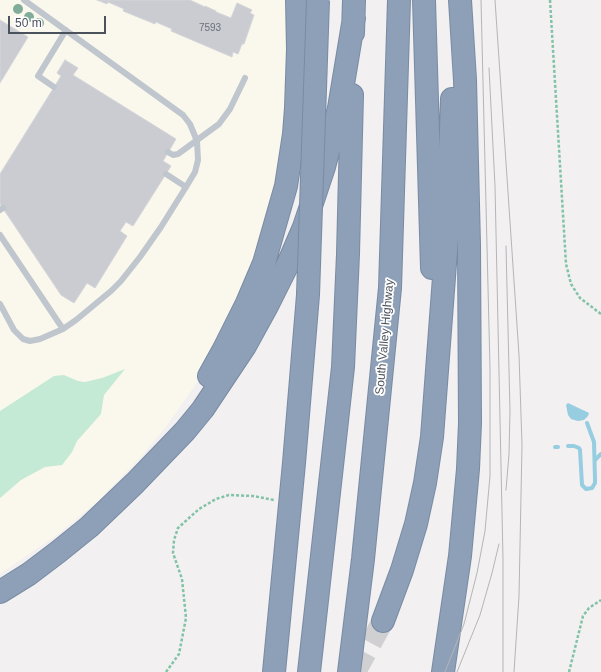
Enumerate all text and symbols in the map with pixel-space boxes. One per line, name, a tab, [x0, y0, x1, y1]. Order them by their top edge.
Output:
scale bar	[10, 8, 108, 34]
text: 50 m	[15, 16, 42, 30]
house number: 7593	[199, 22, 221, 34]
street label: South Valley Highway	[373, 279, 397, 395]

